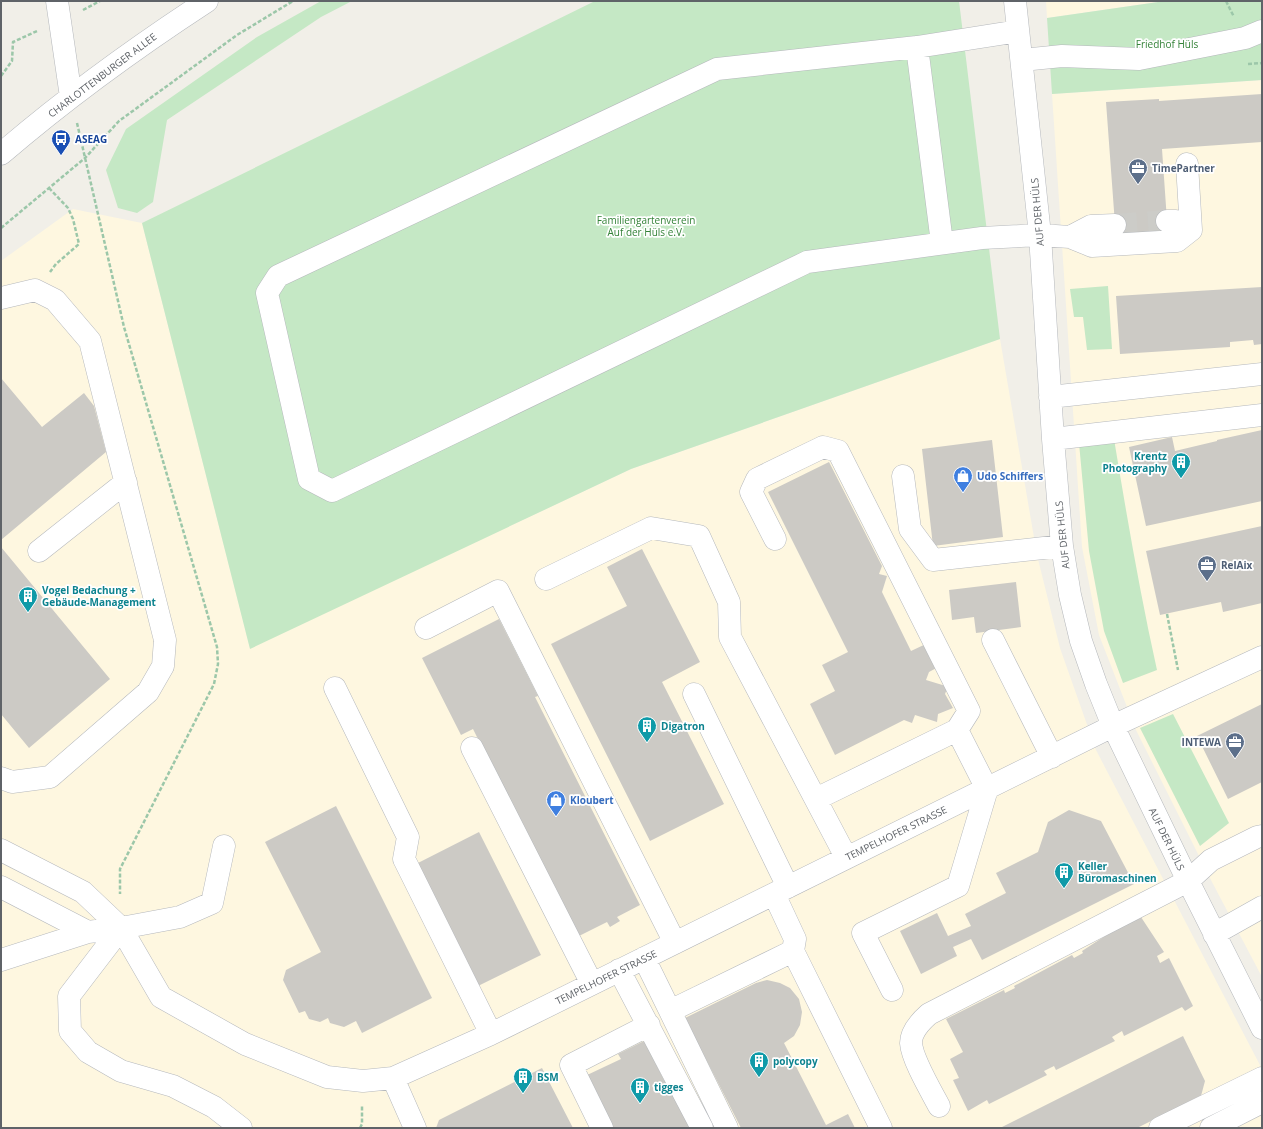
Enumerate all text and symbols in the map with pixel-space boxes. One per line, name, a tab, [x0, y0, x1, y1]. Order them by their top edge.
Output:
street label: CHARLOTTENBURGER ALLEE	[45, 29, 159, 121]
park label: Friedhof Hüls	[1136, 37, 1198, 51]
bus stop icon: ASEAG	[50, 128, 72, 156]
place label: ASEAG	[75, 132, 107, 146]
office icon: TimePartner	[1127, 157, 1149, 185]
place label: TimePartner	[1152, 161, 1215, 175]
street label: AUF DER HÜLS	[1027, 177, 1047, 247]
park label: Familiengartenverein Auf der Hüls e.V.	[597, 213, 695, 239]
place label: Krentz Photography	[1103, 449, 1167, 475]
building icon: Krentz Photography	[1170, 451, 1192, 479]
shop icon: Udo Schiffers	[952, 465, 974, 493]
place label: Udo Schiffers	[977, 469, 1043, 483]
street label: AUF DER HÜLS	[1051, 500, 1073, 570]
office icon: RelAix	[1196, 554, 1218, 582]
place label: RelAix	[1221, 558, 1253, 572]
place label: Vogel Bedachung + Gebäude-Management	[42, 583, 156, 609]
building icon: Vogel Bedachung + Gebäude-Management	[17, 585, 39, 613]
building icon: Digatron	[636, 715, 658, 743]
place label: Digatron	[661, 719, 705, 733]
office icon: INTEWA	[1224, 731, 1246, 759]
place label: INTEWA	[1182, 735, 1221, 749]
shop icon: Kloubert	[545, 789, 567, 817]
place label: Kloubert	[570, 793, 614, 807]
street label: TEMPELHOFER STRASSE	[843, 802, 949, 864]
street label: AUF DER HÜLS	[1146, 805, 1188, 873]
place label: Keller Büromaschinen	[1078, 859, 1157, 885]
building icon: Keller Büromaschinen	[1053, 861, 1075, 889]
street label: TEMPELHOFER STRASSE	[553, 946, 659, 1008]
building icon: polycopy	[748, 1050, 770, 1078]
place label: polycopy	[773, 1054, 818, 1068]
building icon: BSM	[512, 1066, 534, 1094]
place label: BSM	[537, 1070, 559, 1084]
building icon: tigges	[629, 1076, 651, 1104]
place label: tigges	[654, 1080, 684, 1094]

